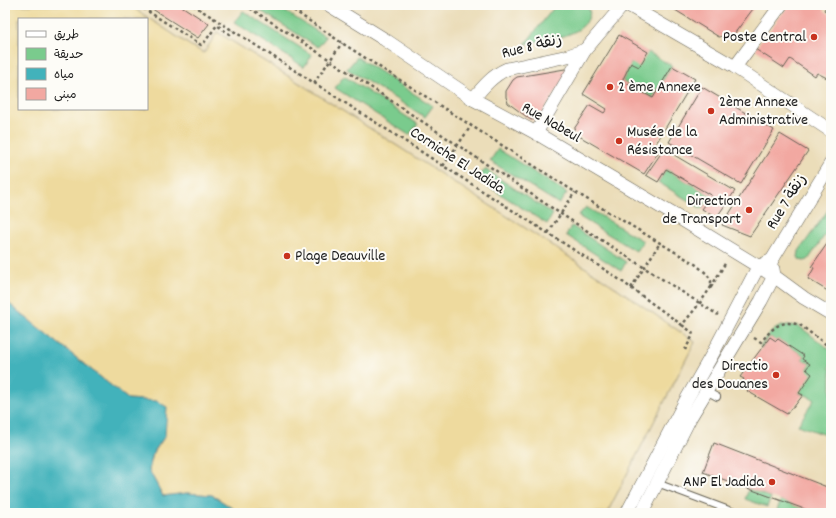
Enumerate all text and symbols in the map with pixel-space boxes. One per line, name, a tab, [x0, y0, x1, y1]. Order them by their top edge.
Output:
legend	[18, 18, 148, 110]
place label: Poste Central	[723, 26, 806, 49]
text: طريق	[54, 27, 79, 44]
street label: Rue 8 زنقة	[499, 28, 565, 66]
marker: Poste Central	[809, 32, 819, 42]
text: حديقة	[54, 47, 83, 64]
text: مياه	[54, 67, 74, 84]
place label: 2 ème Annexe	[618, 76, 701, 99]
marker: 2 ème Annexe	[605, 82, 615, 92]
text: مبنى	[54, 87, 77, 104]
place label: 2ème Annexe Administrative	[719, 91, 808, 132]
street label: Rue Nabeul	[517, 97, 585, 149]
marker: 2ème Annexe Administrative	[706, 106, 716, 116]
place label: Musée de la Résistance	[627, 121, 698, 162]
street label: Corniche El Jadida	[405, 122, 509, 201]
marker: Musée de la Résistance	[614, 136, 624, 146]
street label: Rue 7 زنقة	[761, 170, 813, 234]
place label: Direction de Transport	[662, 190, 741, 231]
marker: Direction de Transport	[744, 205, 754, 215]
place label: Plage Deauville	[295, 245, 385, 268]
marker: Plage Deauville	[282, 251, 292, 261]
place label: Directio des Douanes	[692, 355, 768, 396]
marker: Directio des Douanes	[771, 370, 781, 380]
place label: ANP El Jadida	[683, 471, 764, 494]
marker: ANP El Jadida	[767, 477, 777, 487]

